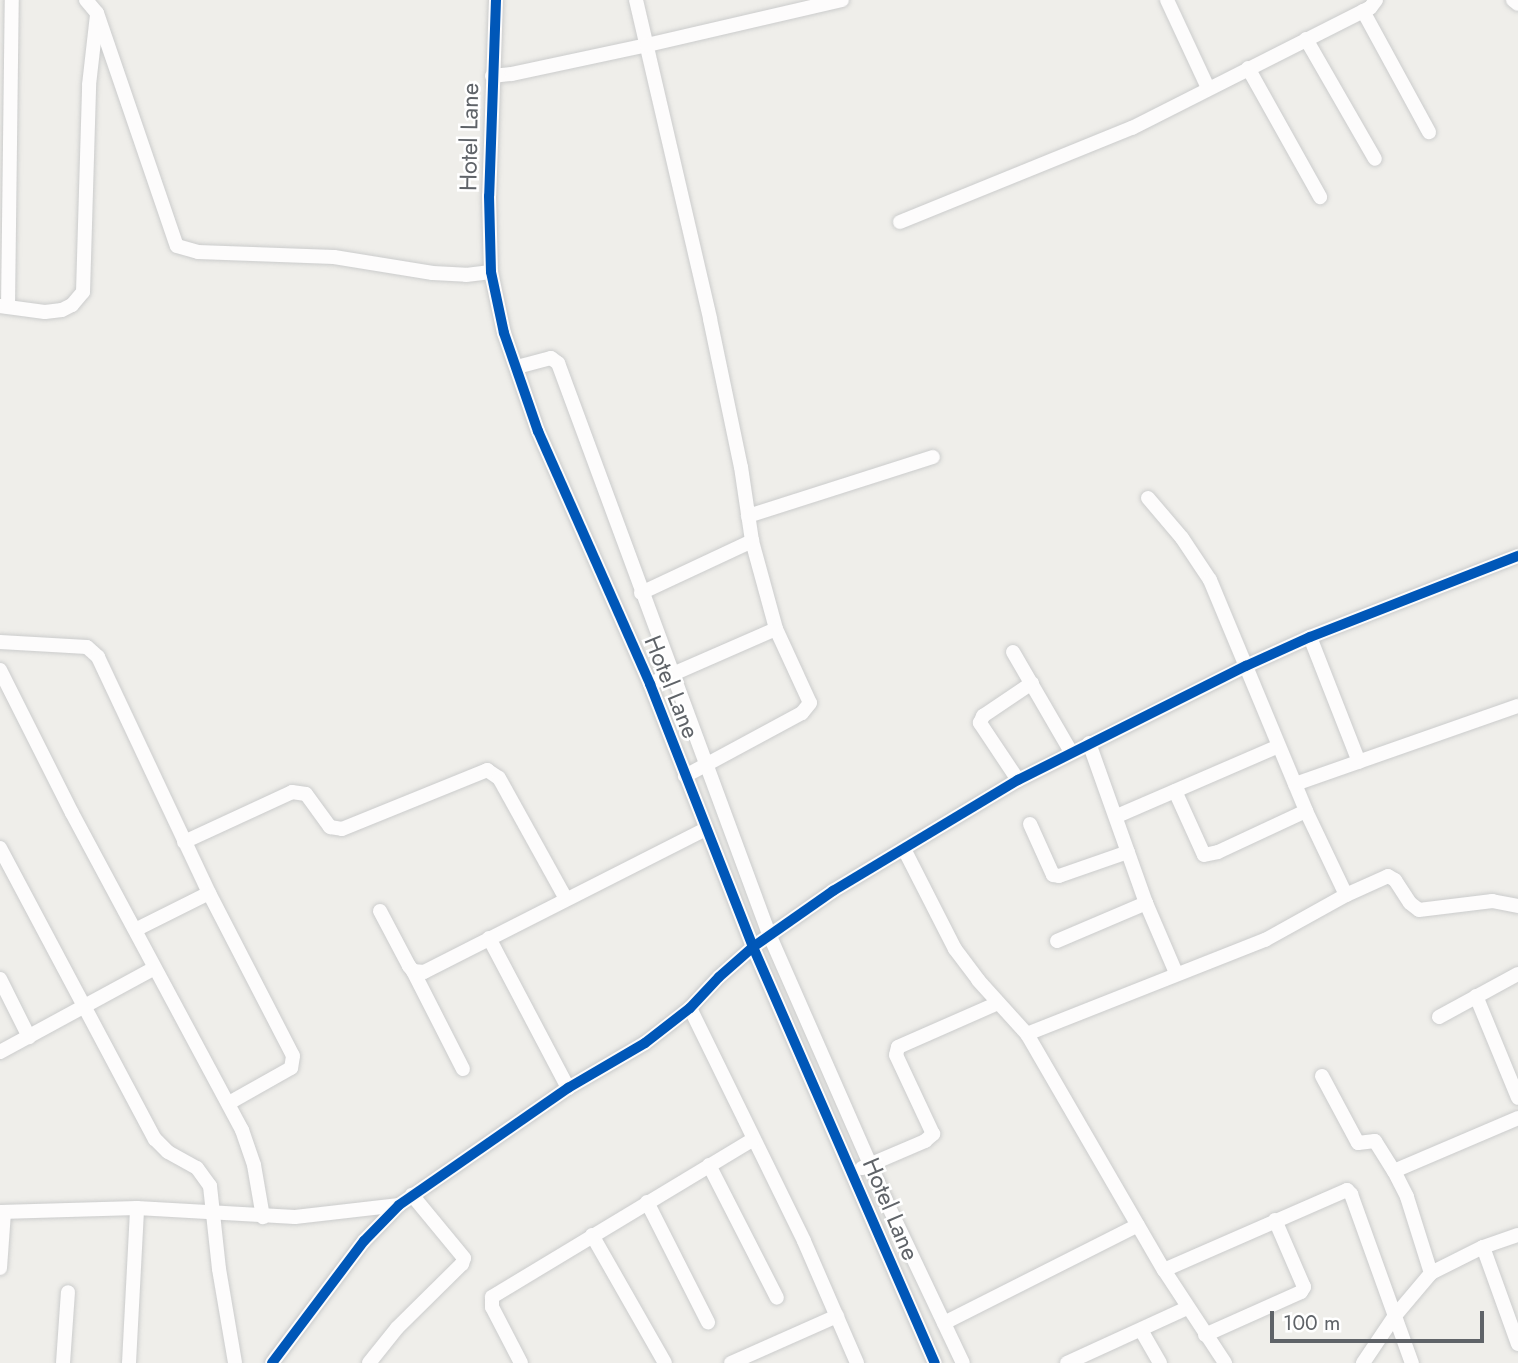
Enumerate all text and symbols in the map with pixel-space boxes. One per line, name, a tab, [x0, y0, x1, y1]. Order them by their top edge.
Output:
street label: Hotel Lane	[454, 83, 484, 191]
street label: Hotel Lane	[638, 631, 706, 743]
street label: Hotel Lane	[857, 1153, 925, 1265]
scale bar	[1273, 1296, 1486, 1340]
text: 100 m	[1283, 1308, 1340, 1338]

